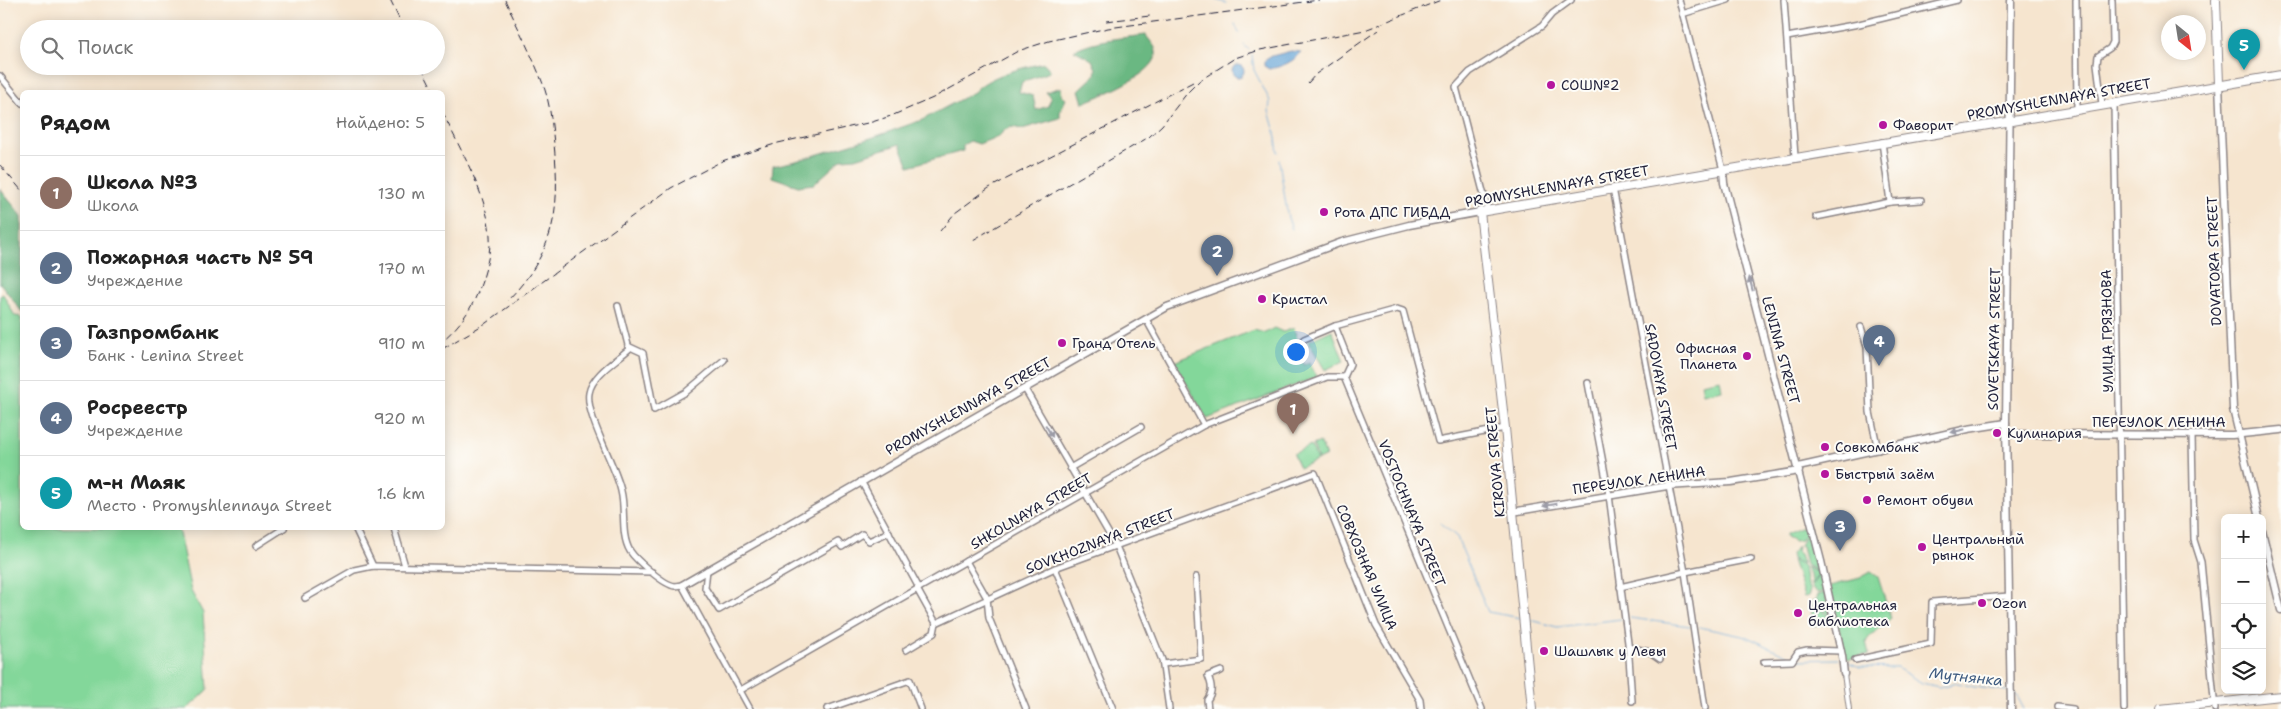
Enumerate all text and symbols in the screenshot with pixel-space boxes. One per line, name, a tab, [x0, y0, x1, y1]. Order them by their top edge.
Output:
north arrow	[2161, 15, 2206, 60]
search box	[20, 20, 445, 75]
pin: 5	[2228, 29, 2260, 70]
icon: search	[38, 34, 66, 62]
text: Поиск	[78, 35, 133, 60]
street label: PROMYSHLENNAYA STREET	[1966, 74, 2153, 124]
place label: СОШ№2	[1561, 76, 1620, 94]
marker: СОШ№2	[1545, 79, 1557, 91]
text: Рядом	[40, 109, 110, 137]
text: Найдено: 5	[336, 112, 425, 133]
place label: Фаворит	[1893, 116, 1954, 134]
marker: Фаворит	[1877, 119, 1889, 131]
street label: PROMYSHLENNAYA STREET	[1464, 161, 1651, 211]
text: Школа №3	[87, 170, 198, 195]
text: 1	[52, 183, 60, 204]
text: 130 m	[378, 183, 425, 204]
text: Школа	[87, 195, 139, 216]
street label: DOVATORA STREET	[2203, 195, 2225, 326]
place label: Рота ДПС ГИБДД	[1334, 203, 1451, 221]
marker: Рота ДПС ГИБДД	[1318, 206, 1330, 218]
pin: 2	[1201, 235, 1233, 276]
text: Пожарная часть № 59	[87, 245, 313, 270]
text: 2	[50, 258, 62, 279]
text: 170 m	[378, 258, 425, 279]
street label: SOVETSKAYA STREET	[1984, 267, 2004, 411]
street label: УЛИЦА ГРЯЗНОВА	[2097, 269, 2117, 393]
text: Учреждение	[87, 270, 183, 291]
one-way arrow	[1746, 277, 1754, 292]
place label: Кристал	[1272, 290, 1328, 308]
marker: Кристал	[1256, 293, 1268, 305]
street label: LENINA STREET	[1758, 294, 1804, 406]
text: Газпромбанк	[87, 320, 219, 345]
street label: SADOVAYA STREET	[1641, 322, 1681, 452]
pin: 4	[1863, 325, 1895, 366]
text: 3	[50, 333, 62, 354]
text: 910 m	[378, 333, 425, 354]
place label: Гранд Отель	[1072, 334, 1156, 352]
marker: Гранд Отель	[1056, 337, 1068, 349]
your location	[1283, 339, 1309, 365]
place label: Офисная Планета	[1675, 339, 1737, 373]
text: Банк · Lenina Street	[87, 345, 244, 366]
marker: Офисная Планета	[1741, 350, 1753, 362]
street label: PROMYSHLENNAYA STREET	[882, 353, 1054, 459]
pin: 1	[1277, 393, 1309, 434]
text: Росреестр	[87, 395, 188, 420]
street label: KIROVA STREET	[1481, 406, 1509, 518]
text: 4	[50, 408, 62, 429]
text: 920 m	[373, 408, 425, 429]
street label: ПЕРЕУЛОК ЛЕНИНА	[2092, 413, 2226, 431]
text: Учреждение	[87, 420, 183, 441]
one-way arrow	[1045, 424, 1054, 437]
place label: Кулинария	[2007, 424, 2082, 442]
one-way arrow	[1950, 427, 1965, 435]
marker: Кулинария	[1991, 427, 2003, 439]
street label: VOSTOCHNAYA STREET	[1374, 437, 1450, 589]
place label: Совкомбанк	[1835, 438, 1919, 456]
marker: Совкомбанк	[1819, 441, 1831, 453]
street label: ПЕРЕУЛОК ЛЕНИНА	[1572, 462, 1706, 498]
place label: Быстрый заём	[1835, 465, 1935, 483]
marker: Быстрый заём	[1819, 468, 1831, 480]
street label: SHKOLNAYA STREET	[967, 469, 1095, 553]
text: м-н Маяк	[87, 470, 186, 495]
text: 5	[51, 483, 61, 504]
text: 1.6 km	[377, 483, 425, 504]
place label: Ремонт обуви	[1877, 491, 1973, 509]
marker: Ремонт обуви	[1861, 494, 1873, 506]
text: Место · Promyshlennaya Street	[87, 495, 332, 516]
street label: СОВХОЗНАЯ УЛИЦА	[1332, 501, 1402, 633]
one-way arrow	[1542, 502, 1558, 510]
street label: SOVKHOZNAYA STREET	[1023, 504, 1177, 578]
pin: 3	[1824, 510, 1856, 551]
map controls	[2221, 514, 2266, 694]
button: +	[2221, 514, 2266, 559]
place label: Центральный рынок	[1932, 530, 2024, 564]
marker: Центральный рынок	[1916, 541, 1928, 553]
button: −	[2221, 559, 2266, 604]
place label: Ozon	[1992, 594, 2027, 612]
place label: Центральная библиотека	[1808, 596, 1897, 630]
marker: Ozon	[1976, 597, 1988, 609]
button: locate	[2221, 604, 2266, 649]
marker: Центральная библиотека	[1792, 607, 1804, 619]
place label: Шашлык у Левы	[1554, 642, 1666, 660]
marker: Шашлык у Левы	[1538, 645, 1550, 657]
button: layers	[2221, 649, 2266, 694]
water label: Мутнянка	[1928, 663, 2004, 691]

